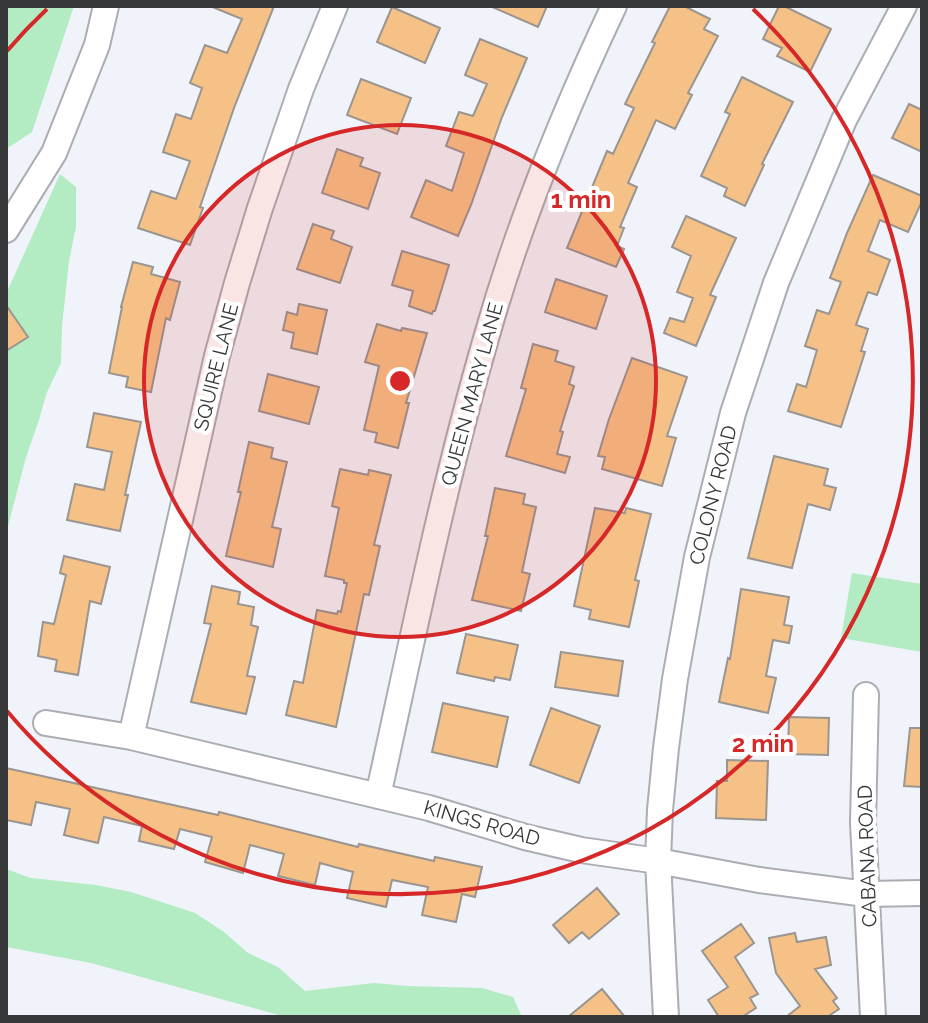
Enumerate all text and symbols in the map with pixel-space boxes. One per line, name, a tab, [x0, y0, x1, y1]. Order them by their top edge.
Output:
text: 1 min	[551, 185, 611, 214]
street label: QUEEN MARY LANE	[436, 300, 508, 488]
street label: SQUIRE LANE	[189, 301, 243, 433]
centre of rings	[386, 367, 414, 395]
street label: COLONY ROAD	[684, 423, 742, 567]
text: 2 min	[732, 729, 794, 758]
street label: CABANA ROAD	[853, 784, 881, 928]
street label: KINGS ROAD	[421, 795, 543, 851]

